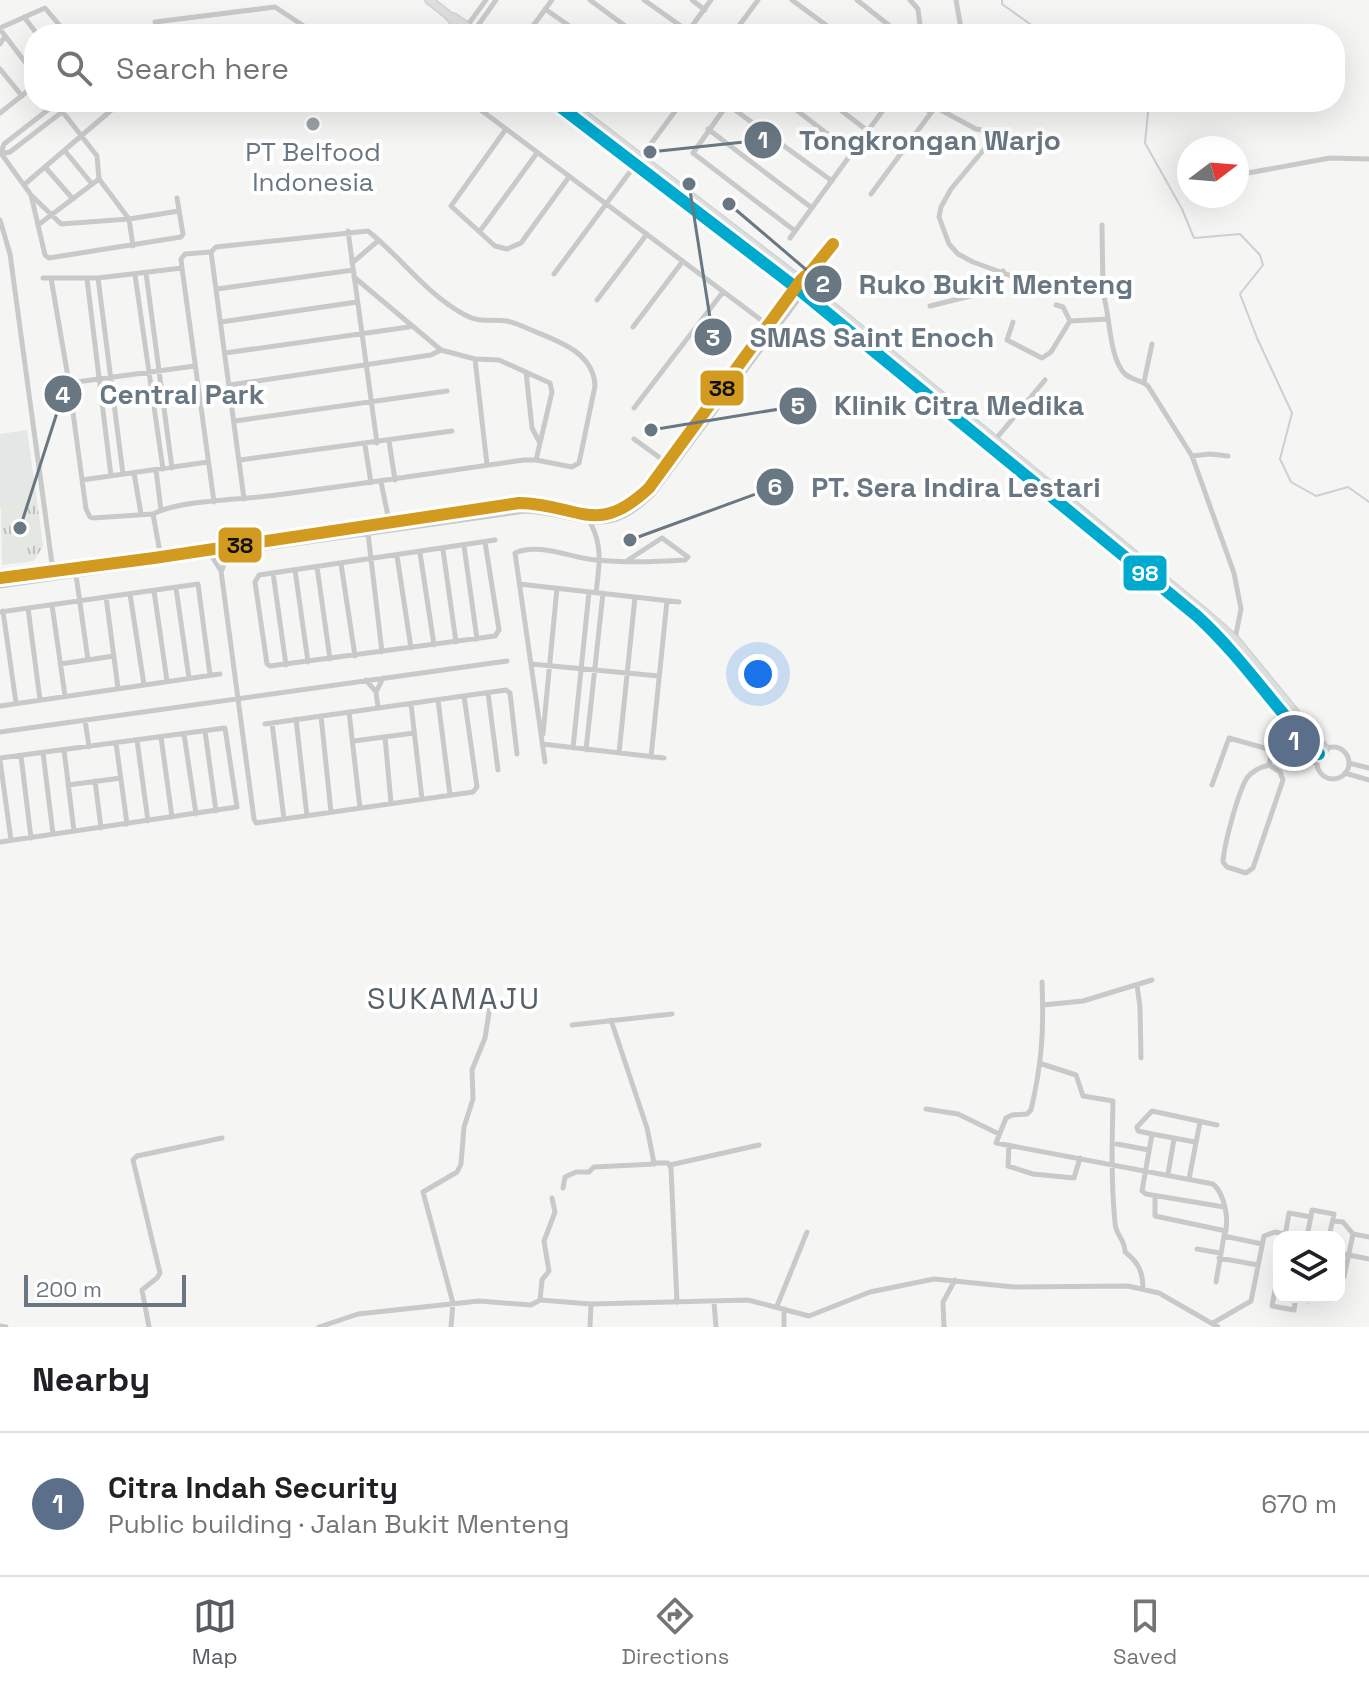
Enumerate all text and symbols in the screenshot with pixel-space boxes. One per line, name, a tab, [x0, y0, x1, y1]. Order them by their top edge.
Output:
search box	[24, 24, 1345, 112]
icon: search	[52, 46, 96, 90]
text: Search here	[116, 49, 289, 88]
callout: Tongkrongan Warjo	[743, 114, 1077, 166]
marker: PT Belfood Indonesia	[304, 115, 322, 133]
text: Tongkrongan Warjo	[799, 122, 1061, 158]
text: 1	[758, 124, 768, 155]
place label: PT Belfood Indonesia	[245, 135, 381, 199]
north arrow	[1177, 136, 1249, 208]
callout: Ruko Bukit Menteng	[803, 258, 1149, 310]
text: Ruko Bukit Menteng	[859, 266, 1133, 302]
text: 2	[816, 268, 830, 299]
callout: SMAS Saint Enoch	[693, 311, 1010, 363]
text: SMAS Saint Enoch	[750, 319, 994, 355]
text: 3	[706, 322, 720, 353]
callout: Central Park	[43, 368, 280, 420]
line badge: 38	[699, 369, 745, 407]
text: 38	[709, 374, 735, 402]
text: Central Park	[99, 376, 265, 412]
text: 4	[55, 379, 71, 410]
callout: Klinik Citra Medika	[778, 380, 1100, 432]
text: Klinik Citra Medika	[834, 387, 1084, 423]
text: 5	[791, 390, 805, 421]
callout: PT. Sera Indira Lestari	[755, 461, 1118, 513]
text: PT. Sera Indira Lestari	[811, 469, 1101, 505]
text: 6	[768, 471, 782, 502]
line badge: 38	[217, 526, 263, 564]
text: 38	[227, 531, 253, 559]
line badge: 98	[1122, 554, 1168, 592]
text: 98	[1132, 559, 1158, 587]
your location	[738, 654, 778, 694]
pin: 1	[1268, 711, 1320, 771]
district label: SUKAMAJU	[367, 979, 541, 1018]
map controls	[1273, 1231, 1345, 1303]
button: layers	[1273, 1231, 1345, 1303]
scale bar	[24, 1271, 186, 1307]
text: 200 m	[36, 1275, 102, 1303]
text: Nearby	[32, 1358, 150, 1401]
text: Citra Indah Security	[108, 1468, 398, 1507]
text: 1	[52, 1487, 64, 1521]
text: 670 m	[1261, 1487, 1337, 1521]
text: Public building · Jalan Bukit Menteng	[108, 1507, 569, 1541]
tab: Map	[192, 1594, 238, 1670]
tab: Directions	[621, 1594, 729, 1670]
tab: Saved	[1113, 1594, 1177, 1670]

